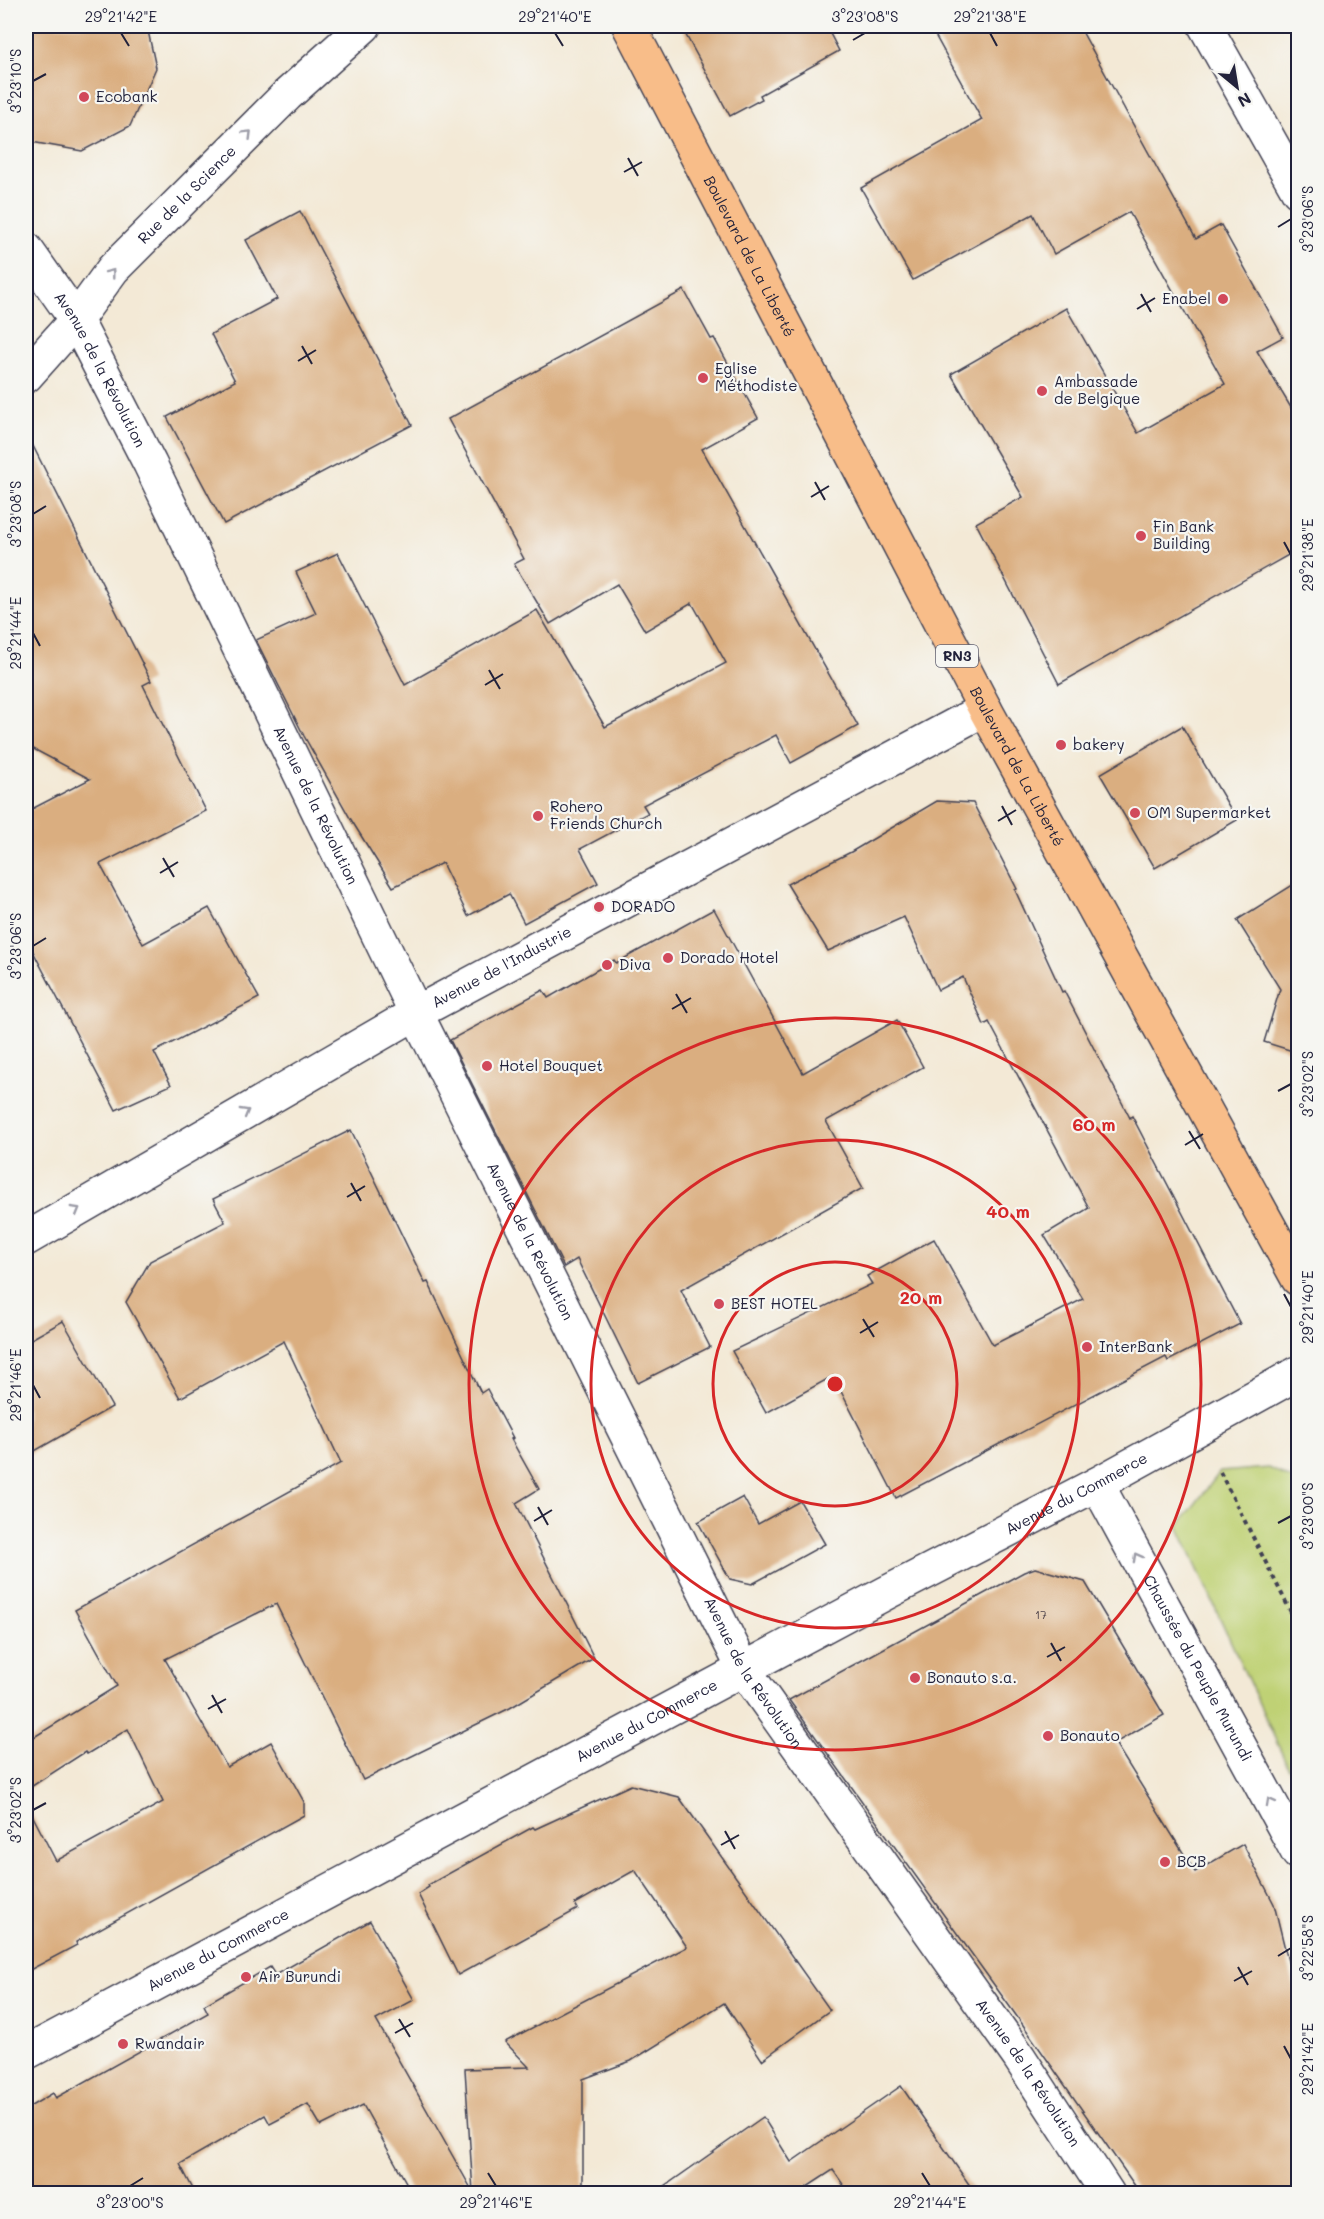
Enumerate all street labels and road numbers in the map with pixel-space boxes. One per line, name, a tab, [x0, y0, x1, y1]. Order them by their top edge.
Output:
street label: Rue de la Science	[133, 141, 240, 248]
street label: Boulevard de La Liberté	[700, 172, 800, 340]
street label: Avenue de la Révolution	[50, 288, 151, 451]
road number: RN3	[936, 645, 978, 667]
street label: Boulevard de La Liberté	[966, 683, 1069, 850]
street label: Avenue de la Révolution	[269, 722, 363, 888]
street label: Avenue de l'Industrie	[428, 921, 575, 1012]
street label: Avenue de la Révolution	[483, 1159, 579, 1323]
street label: Avenue du Commerce	[1002, 1447, 1150, 1539]
street label: Chaussée du Peuple Murundi	[1139, 1571, 1257, 1765]
street label: Avenue de la Révolution	[700, 1593, 807, 1752]
street label: Avenue du Commerce	[572, 1674, 721, 1766]
street label: Avenue du Commerce	[143, 1903, 292, 1995]
street label: Avenue de la Révolution	[972, 1994, 1086, 2150]

